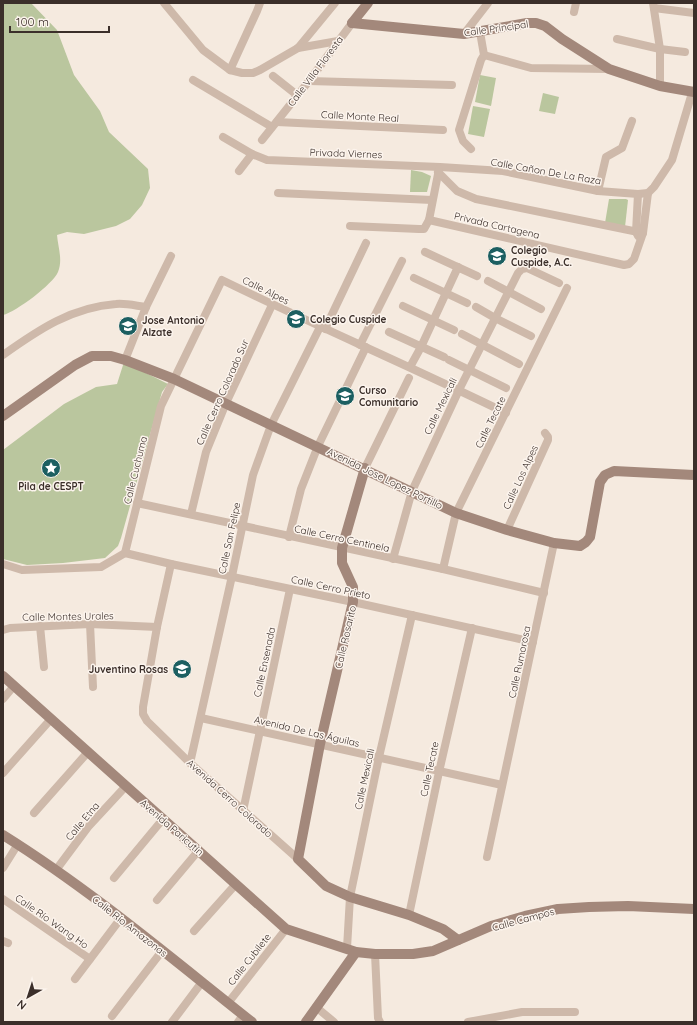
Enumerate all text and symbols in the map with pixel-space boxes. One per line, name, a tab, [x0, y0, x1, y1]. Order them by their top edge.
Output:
scale bar	[10, 8, 109, 34]
text: 100 m	[16, 14, 49, 29]
street label: Calle Principal	[463, 18, 529, 39]
street label: Calle Villa Floresta	[285, 33, 346, 109]
street label: Calle Monte Real	[321, 108, 399, 125]
street label: Privada Viernes	[310, 146, 383, 161]
street label: Calle Cañon De La Raza	[490, 155, 602, 188]
street label: Privada Cartagena	[453, 209, 541, 242]
place label: Colegio Cuspide, A.C.	[511, 244, 572, 269]
school or university icon: Colegio Cuspide, A.C.	[486, 245, 508, 267]
street label: Calle Alpes	[240, 274, 292, 308]
school or university icon: Colegio Cuspide	[285, 308, 307, 330]
place label: Colegio Cuspide	[310, 313, 387, 326]
place label: Jose Antonio Alzate	[142, 314, 204, 339]
school or university icon: Jose Antonio Alzate	[117, 315, 139, 337]
street label: Calle Cerro Colorado Sur	[193, 337, 252, 447]
street label: Calle Mexicali	[421, 376, 460, 437]
place label: Curso Comunitario	[359, 384, 418, 409]
school or university icon: Curso Comunitario	[334, 385, 356, 407]
street label: Calle Tecate	[472, 394, 509, 450]
street label: Calle Cuchuma	[121, 435, 150, 505]
street label: Calle Los Alpes	[500, 443, 541, 511]
street label: Avenida Jose Lopez Portillo	[325, 445, 445, 512]
place icon: Pila de CESPT	[40, 457, 62, 479]
place label: Pila de CESPT	[18, 480, 84, 493]
street label: Calle San Felipe	[216, 501, 244, 575]
street label: Calle Cerro Centinela	[293, 522, 391, 555]
street label: Calle Cerro Prieto	[290, 573, 372, 602]
street label: Calle Rosarito	[332, 604, 359, 670]
street label: Calle Montes Urales	[22, 609, 114, 624]
street label: Calle Rumorosa	[505, 625, 533, 699]
street label: Calle Ensenada	[251, 626, 278, 698]
school or university icon: Juventino Rosas	[171, 658, 193, 680]
place label: Juventino Rosas	[89, 663, 168, 676]
street label: Avenida De Las Águilas	[253, 713, 361, 750]
street label: Calle Tecate	[417, 740, 442, 798]
street label: Calle Mexicali	[352, 747, 377, 811]
street label: Avenida Cerro Colorado	[184, 756, 275, 840]
street label: Avenida Paricutín	[137, 796, 206, 859]
street label: Calle Etna	[62, 799, 102, 843]
street label: Calle Río Wang Ho	[12, 891, 91, 952]
street label: Calle Río Amazonas	[89, 893, 170, 960]
street label: Calle Campos	[491, 905, 556, 934]
street label: Calle Cubilete	[225, 930, 274, 988]
north arrow	[8, 977, 48, 1017]
text: N	[14, 997, 29, 1013]

